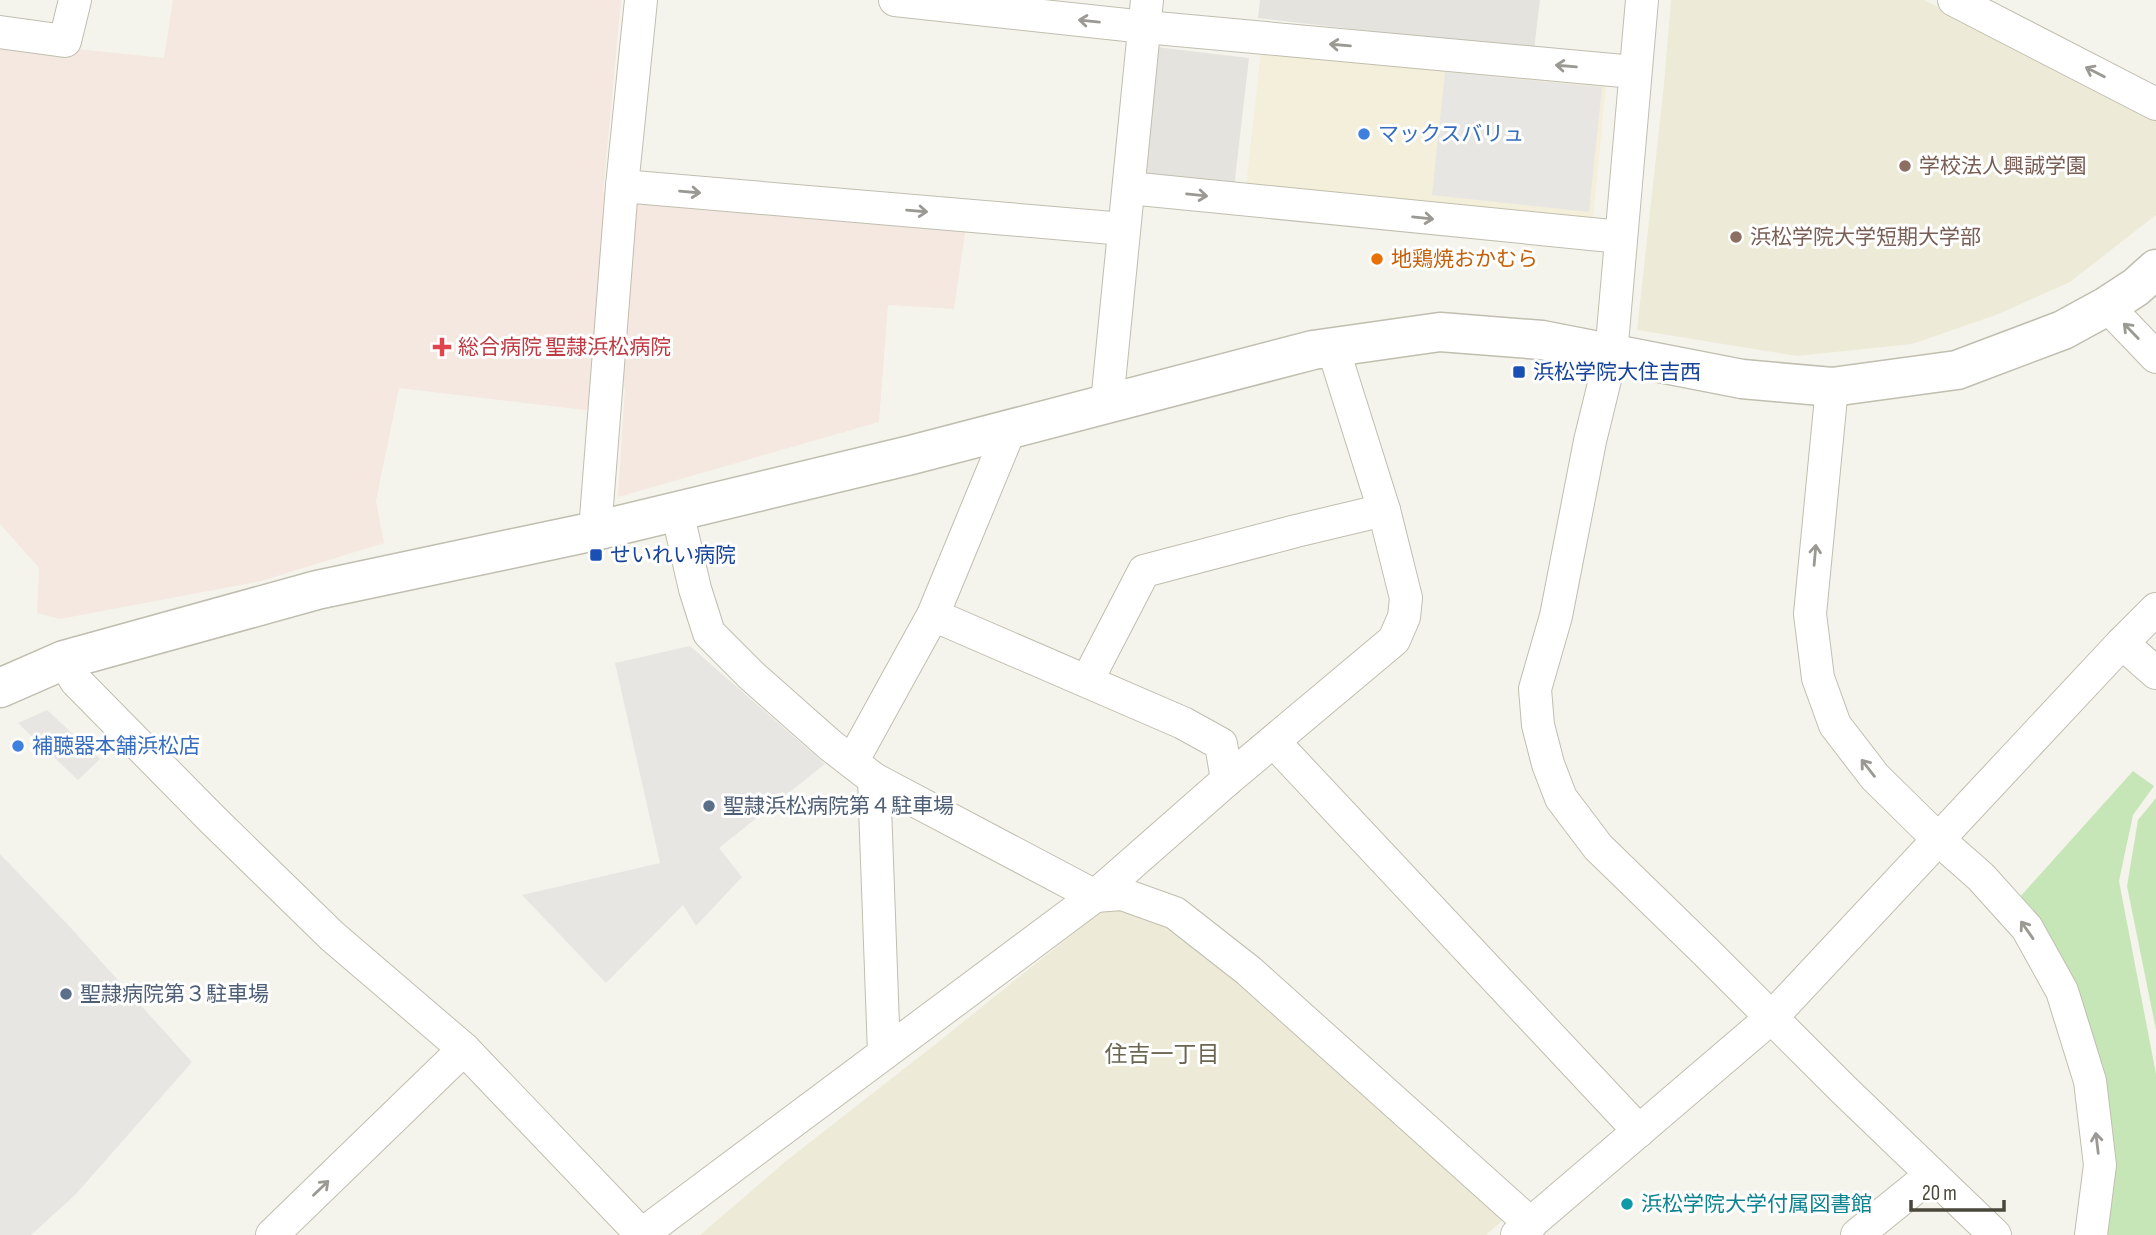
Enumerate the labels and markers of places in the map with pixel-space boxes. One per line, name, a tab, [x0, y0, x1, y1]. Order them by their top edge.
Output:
place label: マックスバリュ	[1378, 122, 1524, 147]
marker: マックスバリュ	[1356, 126, 1372, 142]
place label: 学校法人興誠学園	[1919, 154, 2087, 179]
marker: 学校法人興誠学園	[1897, 158, 1913, 174]
place label: 浜松学院大学短期大学部	[1750, 225, 1981, 250]
marker: 浜松学院大学短期大学部	[1728, 229, 1744, 245]
place label: 地鶏焼おかむら	[1391, 247, 1538, 272]
marker: 地鶏焼おかむら	[1369, 251, 1385, 267]
place label: 総合病院 聖隷浜松病院	[458, 335, 671, 360]
marker: 総合病院 聖隷浜松病院	[432, 337, 452, 357]
place label: 浜松学院大住吉西	[1533, 360, 1701, 385]
marker: 浜松学院大住吉西	[1511, 364, 1527, 380]
place label: せいれい病院	[610, 543, 736, 568]
marker: せいれい病院	[588, 547, 604, 563]
place label: 補聴器本舗浜松店	[32, 734, 200, 759]
marker: 補聴器本舗浜松店	[10, 738, 26, 754]
place label: 聖隷浜松病院第４駐車場	[723, 794, 954, 819]
marker: 聖隷浜松病院第４駐車場	[701, 798, 717, 814]
place label: 聖隷病院第３駐車場	[80, 982, 269, 1007]
marker: 聖隷病院第３駐車場	[58, 986, 74, 1002]
place label: 浜松学院大学付属図書館	[1641, 1192, 1872, 1217]
marker: 浜松学院大学付属図書館	[1619, 1196, 1635, 1212]

